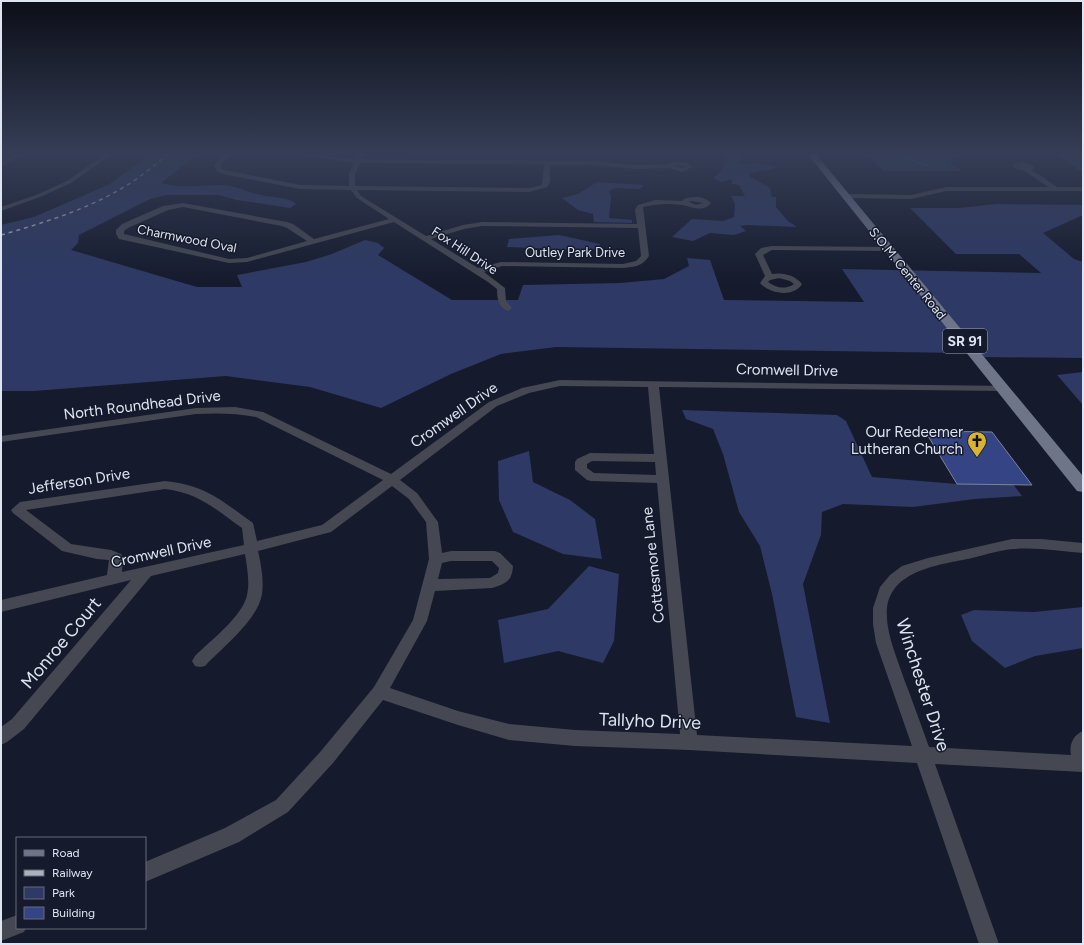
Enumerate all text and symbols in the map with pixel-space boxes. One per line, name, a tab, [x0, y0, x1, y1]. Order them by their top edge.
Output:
street label: Charmwood Oval	[136, 222, 238, 255]
street label: Fox Hill Drive	[429, 224, 501, 277]
street label: S.O.M. Center Road	[866, 224, 949, 322]
street label: Outley Park Drive	[525, 245, 625, 260]
road number: SR 91	[943, 329, 987, 353]
street label: Cromwell Drive	[736, 360, 838, 380]
street label: Cromwell Drive	[407, 378, 501, 452]
street label: North Roundhead Drive	[62, 386, 222, 424]
place label: Our Redeemer Lutheran Church	[851, 423, 963, 458]
church icon: Our Redeemer Lutheran Church	[966, 430, 988, 458]
street label: Jefferson Drive	[27, 464, 131, 498]
street label: Cottesmore Lane	[638, 506, 668, 624]
street label: Cromwell Drive	[109, 533, 213, 571]
street label: Monroe Court	[16, 593, 106, 693]
street label: Winchester Drive	[891, 616, 955, 754]
street label: Tallyho Drive	[599, 708, 701, 734]
legend	[16, 837, 146, 929]
text: Road	[52, 846, 80, 860]
text: Railway	[52, 866, 93, 880]
text: Park	[52, 886, 75, 900]
text: Building	[52, 906, 95, 920]

